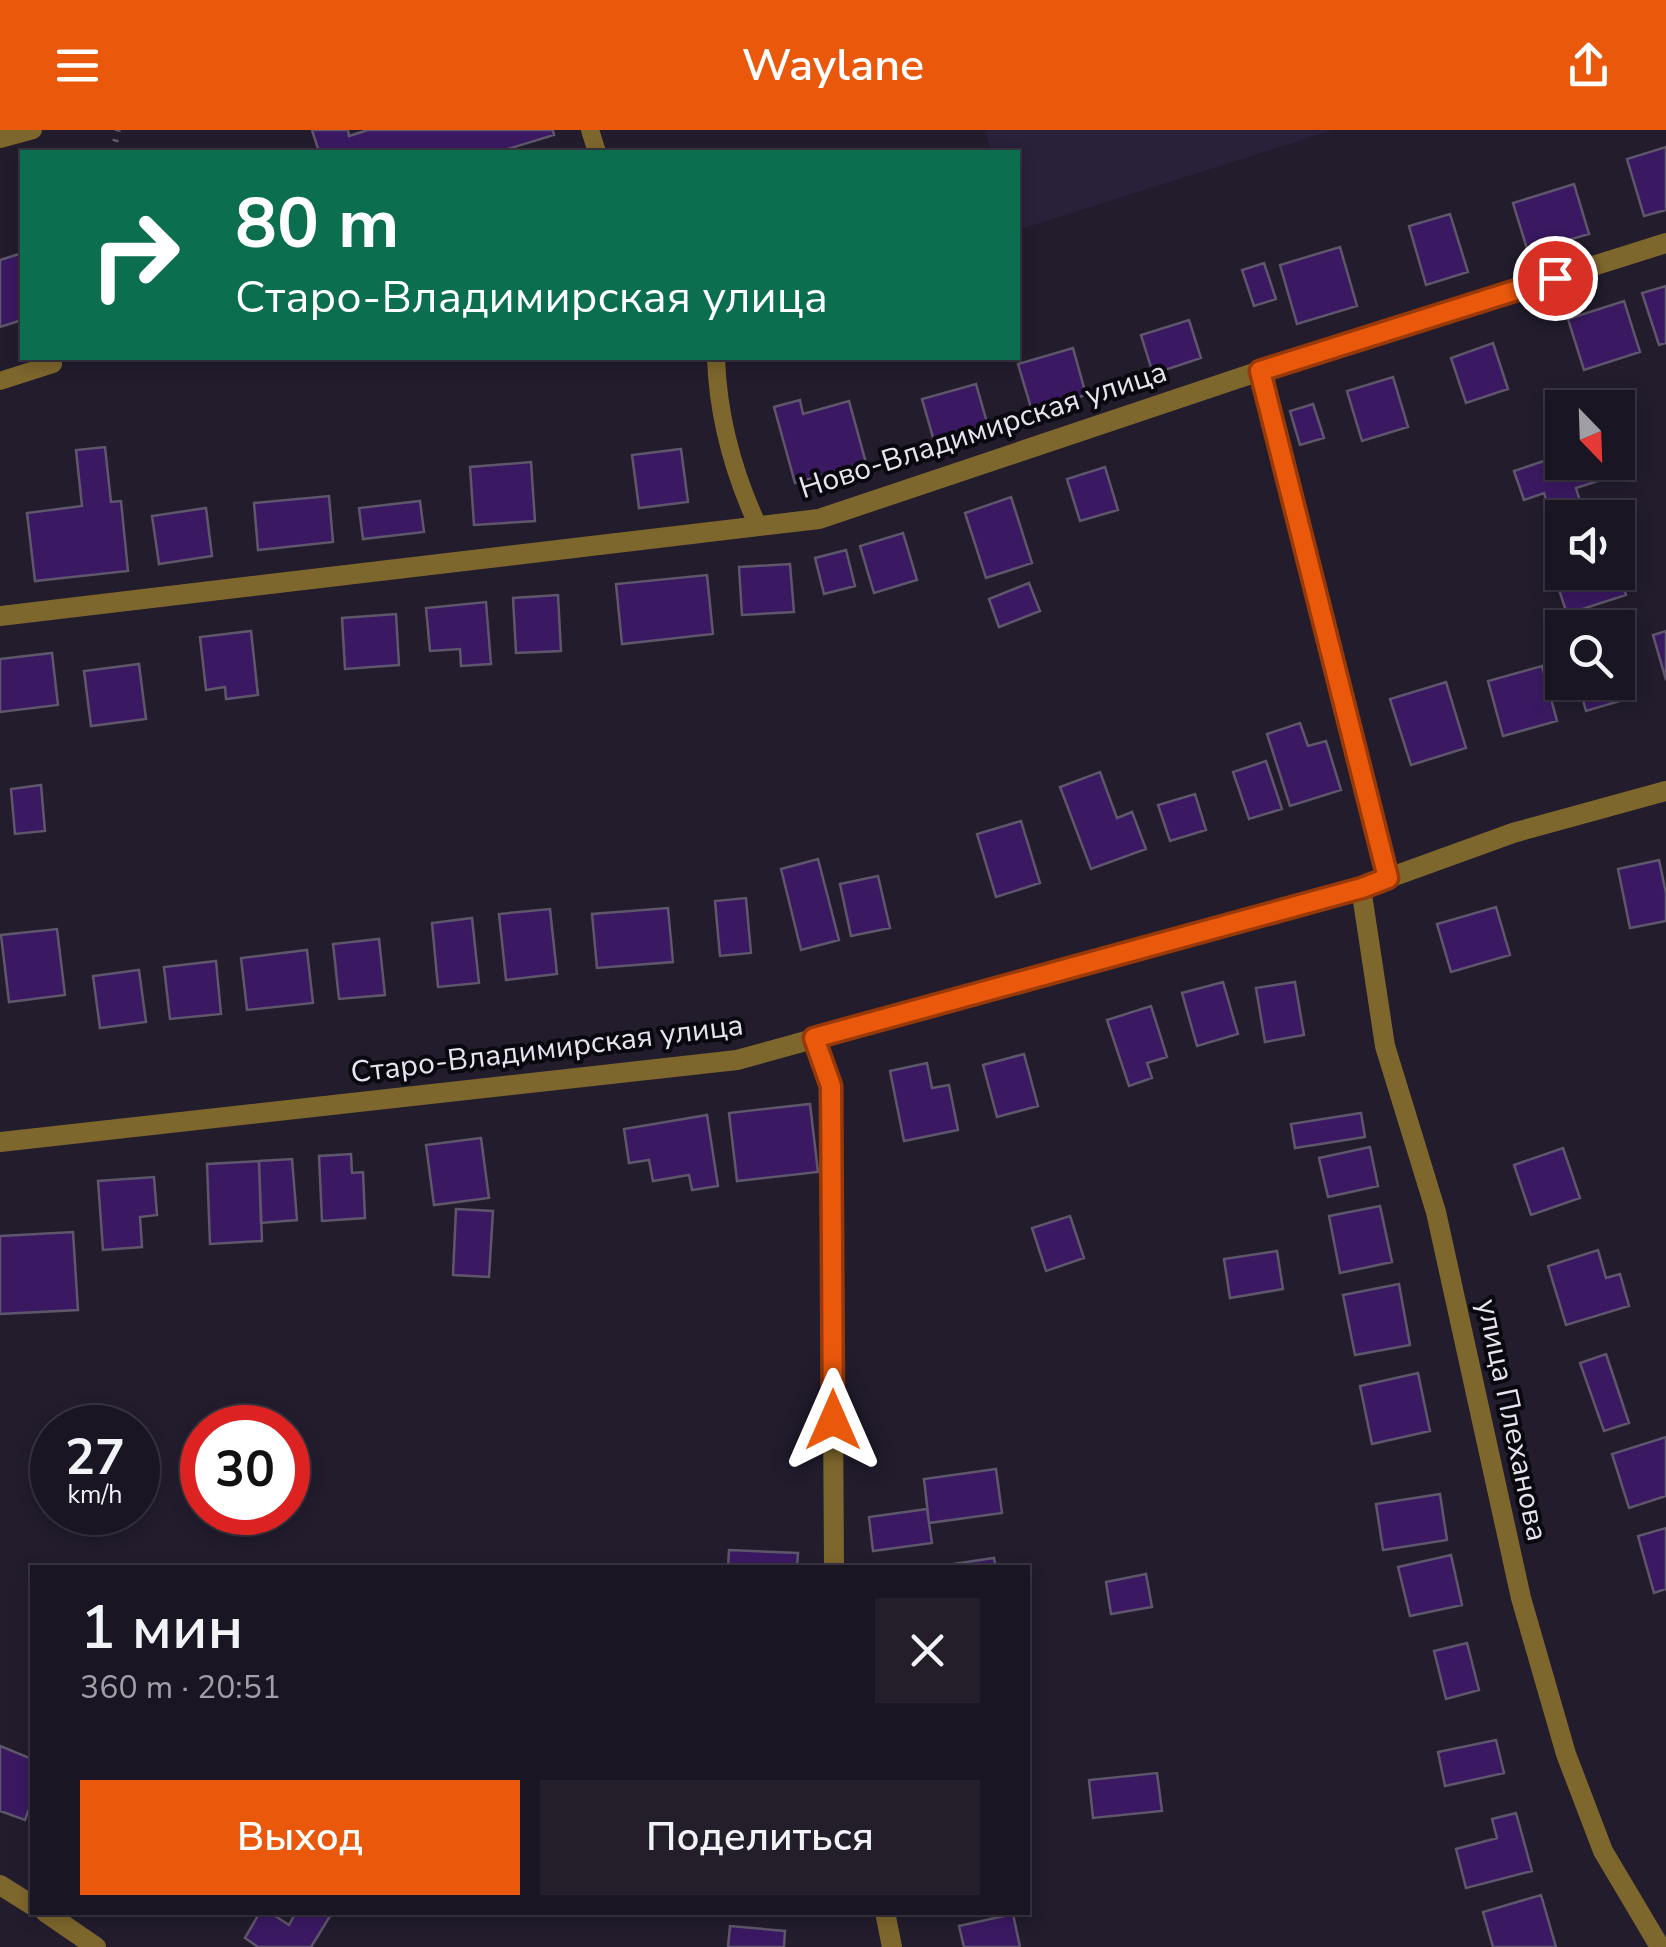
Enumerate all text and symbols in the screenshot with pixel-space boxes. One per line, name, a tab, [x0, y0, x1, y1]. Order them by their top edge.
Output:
text: Waylane	[742, 35, 924, 96]
icon: menu	[50, 38, 105, 93]
icon: share	[1561, 38, 1616, 93]
text: 80 m	[235, 176, 399, 272]
icon: right	[70, 190, 200, 320]
pin	[1513, 236, 1598, 321]
icon: arrive	[1528, 251, 1583, 306]
text: Старо-Владимирская улица	[235, 267, 828, 328]
street label: Ново-Владимирская улица	[794, 351, 1172, 509]
north arrow	[1545, 390, 1635, 480]
map controls	[1545, 390, 1635, 700]
button: sound	[1545, 500, 1635, 590]
button: search	[1545, 610, 1635, 700]
street label: Старо-Владимирская улица	[348, 1005, 746, 1093]
street label: улица Плеханова	[1466, 1295, 1558, 1545]
position arrow	[781, 1368, 885, 1472]
speed limit sign: 30	[180, 1405, 310, 1535]
text: 27	[65, 1423, 125, 1492]
text: km/h	[67, 1478, 123, 1512]
text: 1 мин	[80, 1587, 243, 1669]
button: close	[875, 1598, 980, 1703]
text: 360 m · 20:51	[80, 1666, 281, 1709]
button: Выход	[80, 1780, 520, 1895]
button: Поделиться	[540, 1780, 980, 1895]

